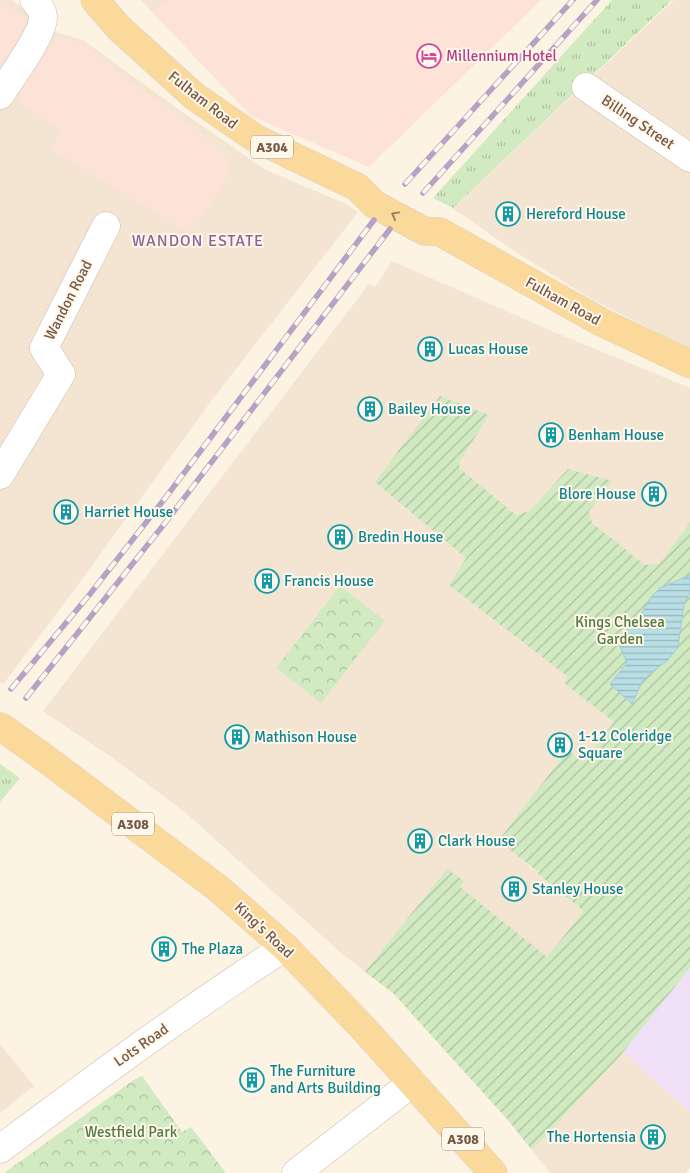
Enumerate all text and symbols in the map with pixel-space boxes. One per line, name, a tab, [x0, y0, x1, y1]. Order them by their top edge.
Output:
hotel icon: Millennium Hotel	[416, 43, 442, 69]
place label: Millennium Hotel	[446, 47, 557, 65]
street label: Fulham Road	[165, 67, 241, 133]
street label: Billing Street	[598, 91, 678, 153]
road number: A304	[251, 136, 293, 158]
building icon: Hereford House	[495, 201, 521, 227]
place label: Hereford House	[526, 205, 626, 223]
one-way arrow	[392, 211, 401, 221]
district label: WANDON ESTATE	[132, 231, 264, 251]
street label: Wandon Road	[40, 257, 96, 343]
street label: Fulham Road	[522, 273, 604, 329]
building icon: Lucas House	[417, 336, 443, 362]
place label: Lucas House	[448, 340, 528, 358]
building icon: Bailey House	[357, 396, 383, 422]
place label: Bailey House	[388, 400, 471, 418]
building icon: Benham House	[538, 422, 564, 448]
place label: Benham House	[568, 426, 664, 444]
building icon: Blore House	[641, 481, 667, 507]
place label: Blore House	[559, 485, 636, 503]
building icon: Harriet House	[53, 499, 79, 525]
place label: Harriet House	[84, 503, 173, 521]
building icon: Bredin House	[327, 524, 353, 550]
place label: Bredin House	[358, 528, 443, 546]
building icon: Francis House	[254, 568, 280, 594]
place label: Francis House	[284, 572, 374, 590]
park label: Kings Chelsea Garden	[575, 613, 665, 648]
building icon: Mathison House	[224, 724, 250, 750]
place label: 1-12 Coleridge Square	[578, 727, 672, 762]
place label: Mathison House	[254, 728, 357, 746]
building icon: 1-12 Coleridge Square	[547, 732, 573, 758]
road number: A308	[112, 812, 154, 836]
building icon: Clark House	[407, 828, 433, 854]
place label: Clark House	[438, 832, 516, 850]
building icon: Stanley House	[501, 876, 527, 902]
place label: Stanley House	[532, 880, 623, 898]
street label: King's Road	[231, 898, 297, 962]
building icon: The Plaza	[151, 936, 177, 962]
place label: The Plaza	[182, 940, 243, 958]
street label: Lots Road	[110, 1020, 172, 1070]
place label: The Furniture and Arts Building	[270, 1062, 381, 1097]
building icon: The Furniture and Arts Building	[239, 1067, 265, 1093]
park label: Westfield Park	[85, 1123, 178, 1141]
building icon: The Hortensia	[640, 1124, 666, 1150]
road number: A308	[442, 1128, 484, 1150]
place label: The Hortensia	[547, 1128, 636, 1146]

